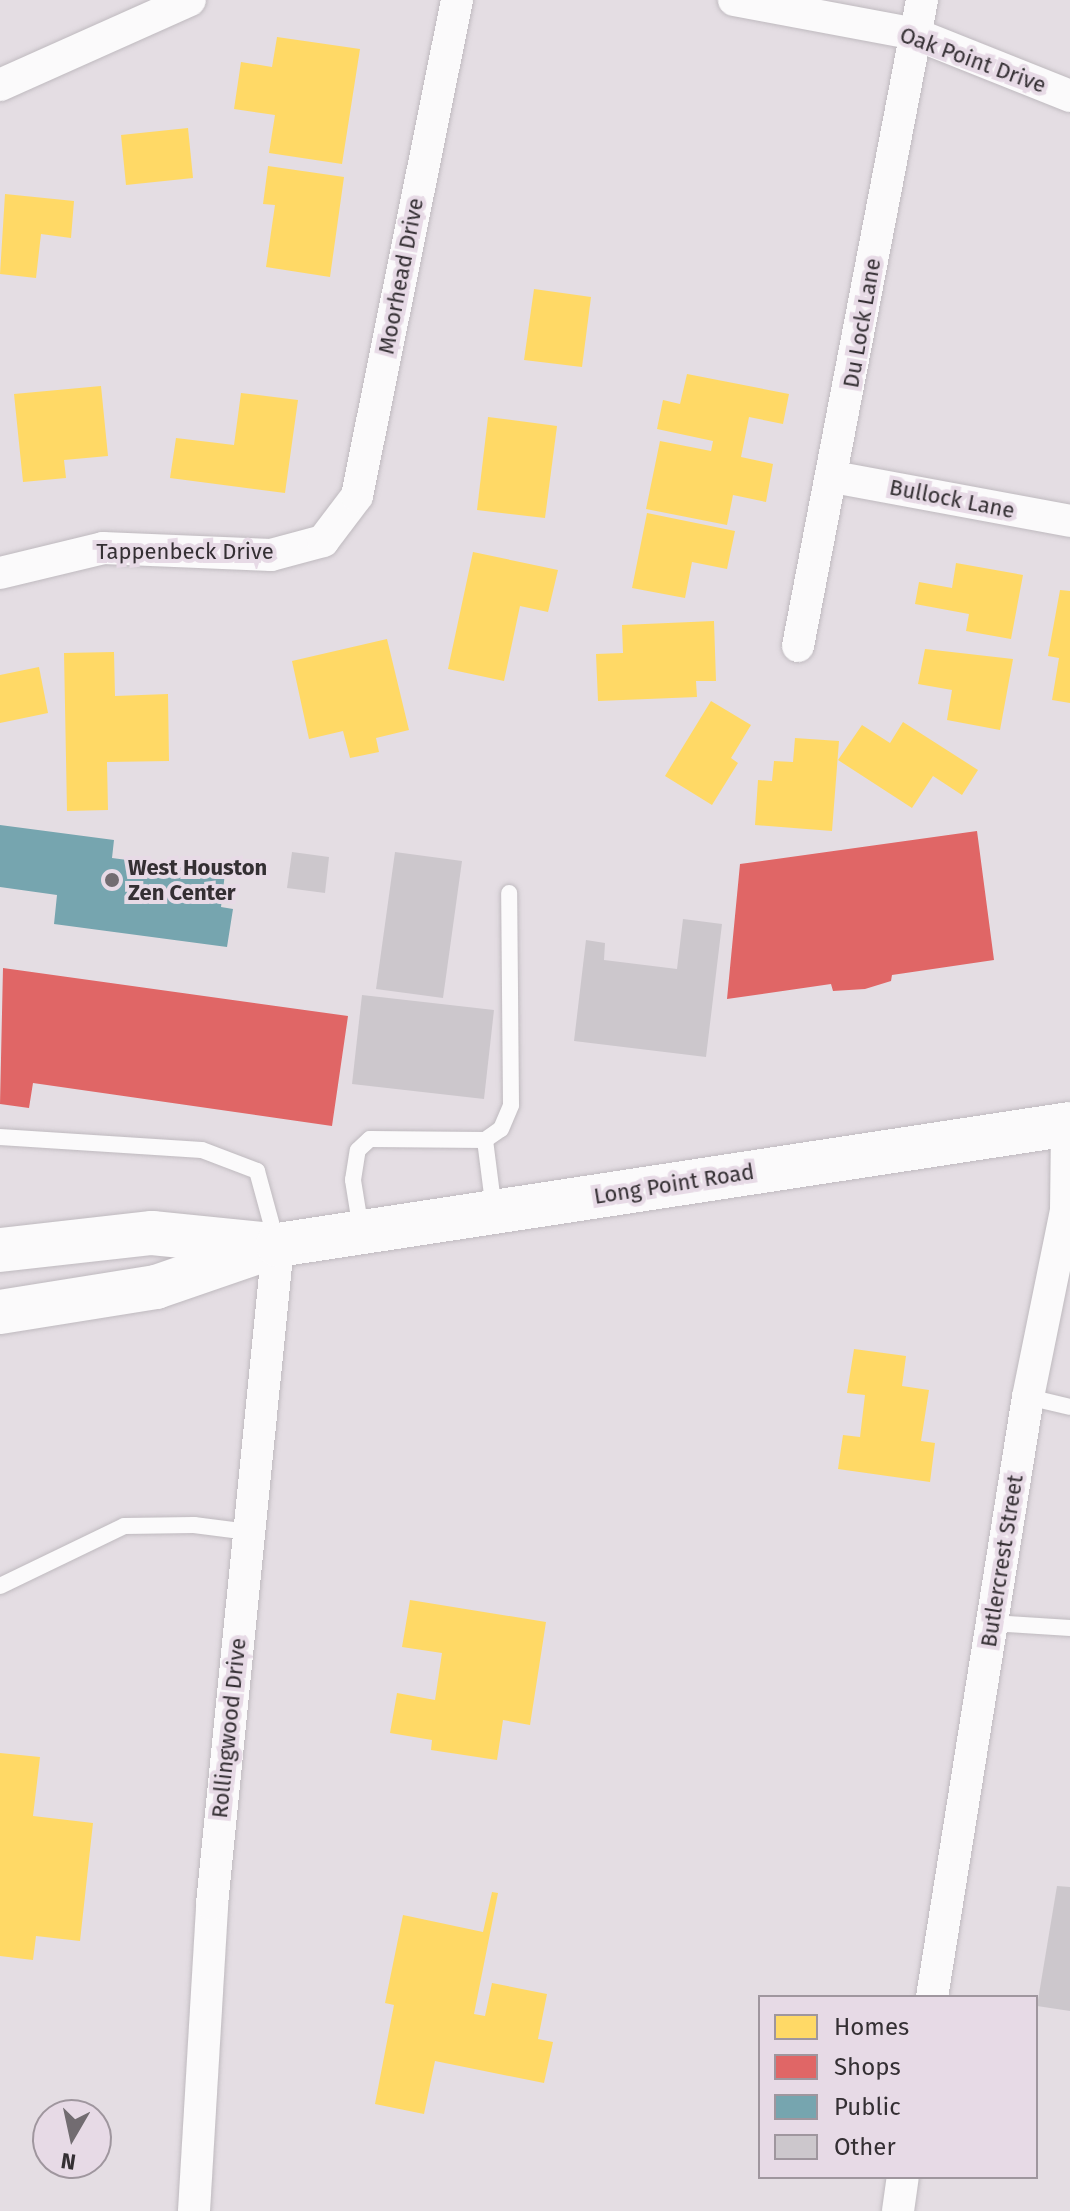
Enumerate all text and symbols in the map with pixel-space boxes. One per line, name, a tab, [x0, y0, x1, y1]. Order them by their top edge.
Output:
street label: Oak Point Drive	[896, 21, 1050, 99]
street label: Moorhead Drive	[373, 196, 429, 356]
street label: Du Lock Lane	[838, 256, 886, 390]
street label: Bullock Lane	[887, 474, 1017, 524]
street label: Tappenbeck Drive	[96, 539, 274, 565]
place label: West Houston Zen Center	[128, 854, 267, 906]
marker: West Houston Zen Center	[103, 871, 121, 889]
street label: Long Point Road	[592, 1158, 756, 1210]
street label: Butlercrest Street	[975, 1473, 1029, 1649]
street label: Rollingwood Drive	[206, 1636, 252, 1820]
legend	[758, 1995, 1038, 2179]
text: Homes	[834, 2013, 909, 2041]
text: Shops	[834, 2053, 901, 2081]
text: Public	[834, 2093, 901, 2121]
north arrow	[32, 2099, 112, 2179]
text: Other	[834, 2133, 896, 2161]
text: N	[59, 2147, 78, 2176]

